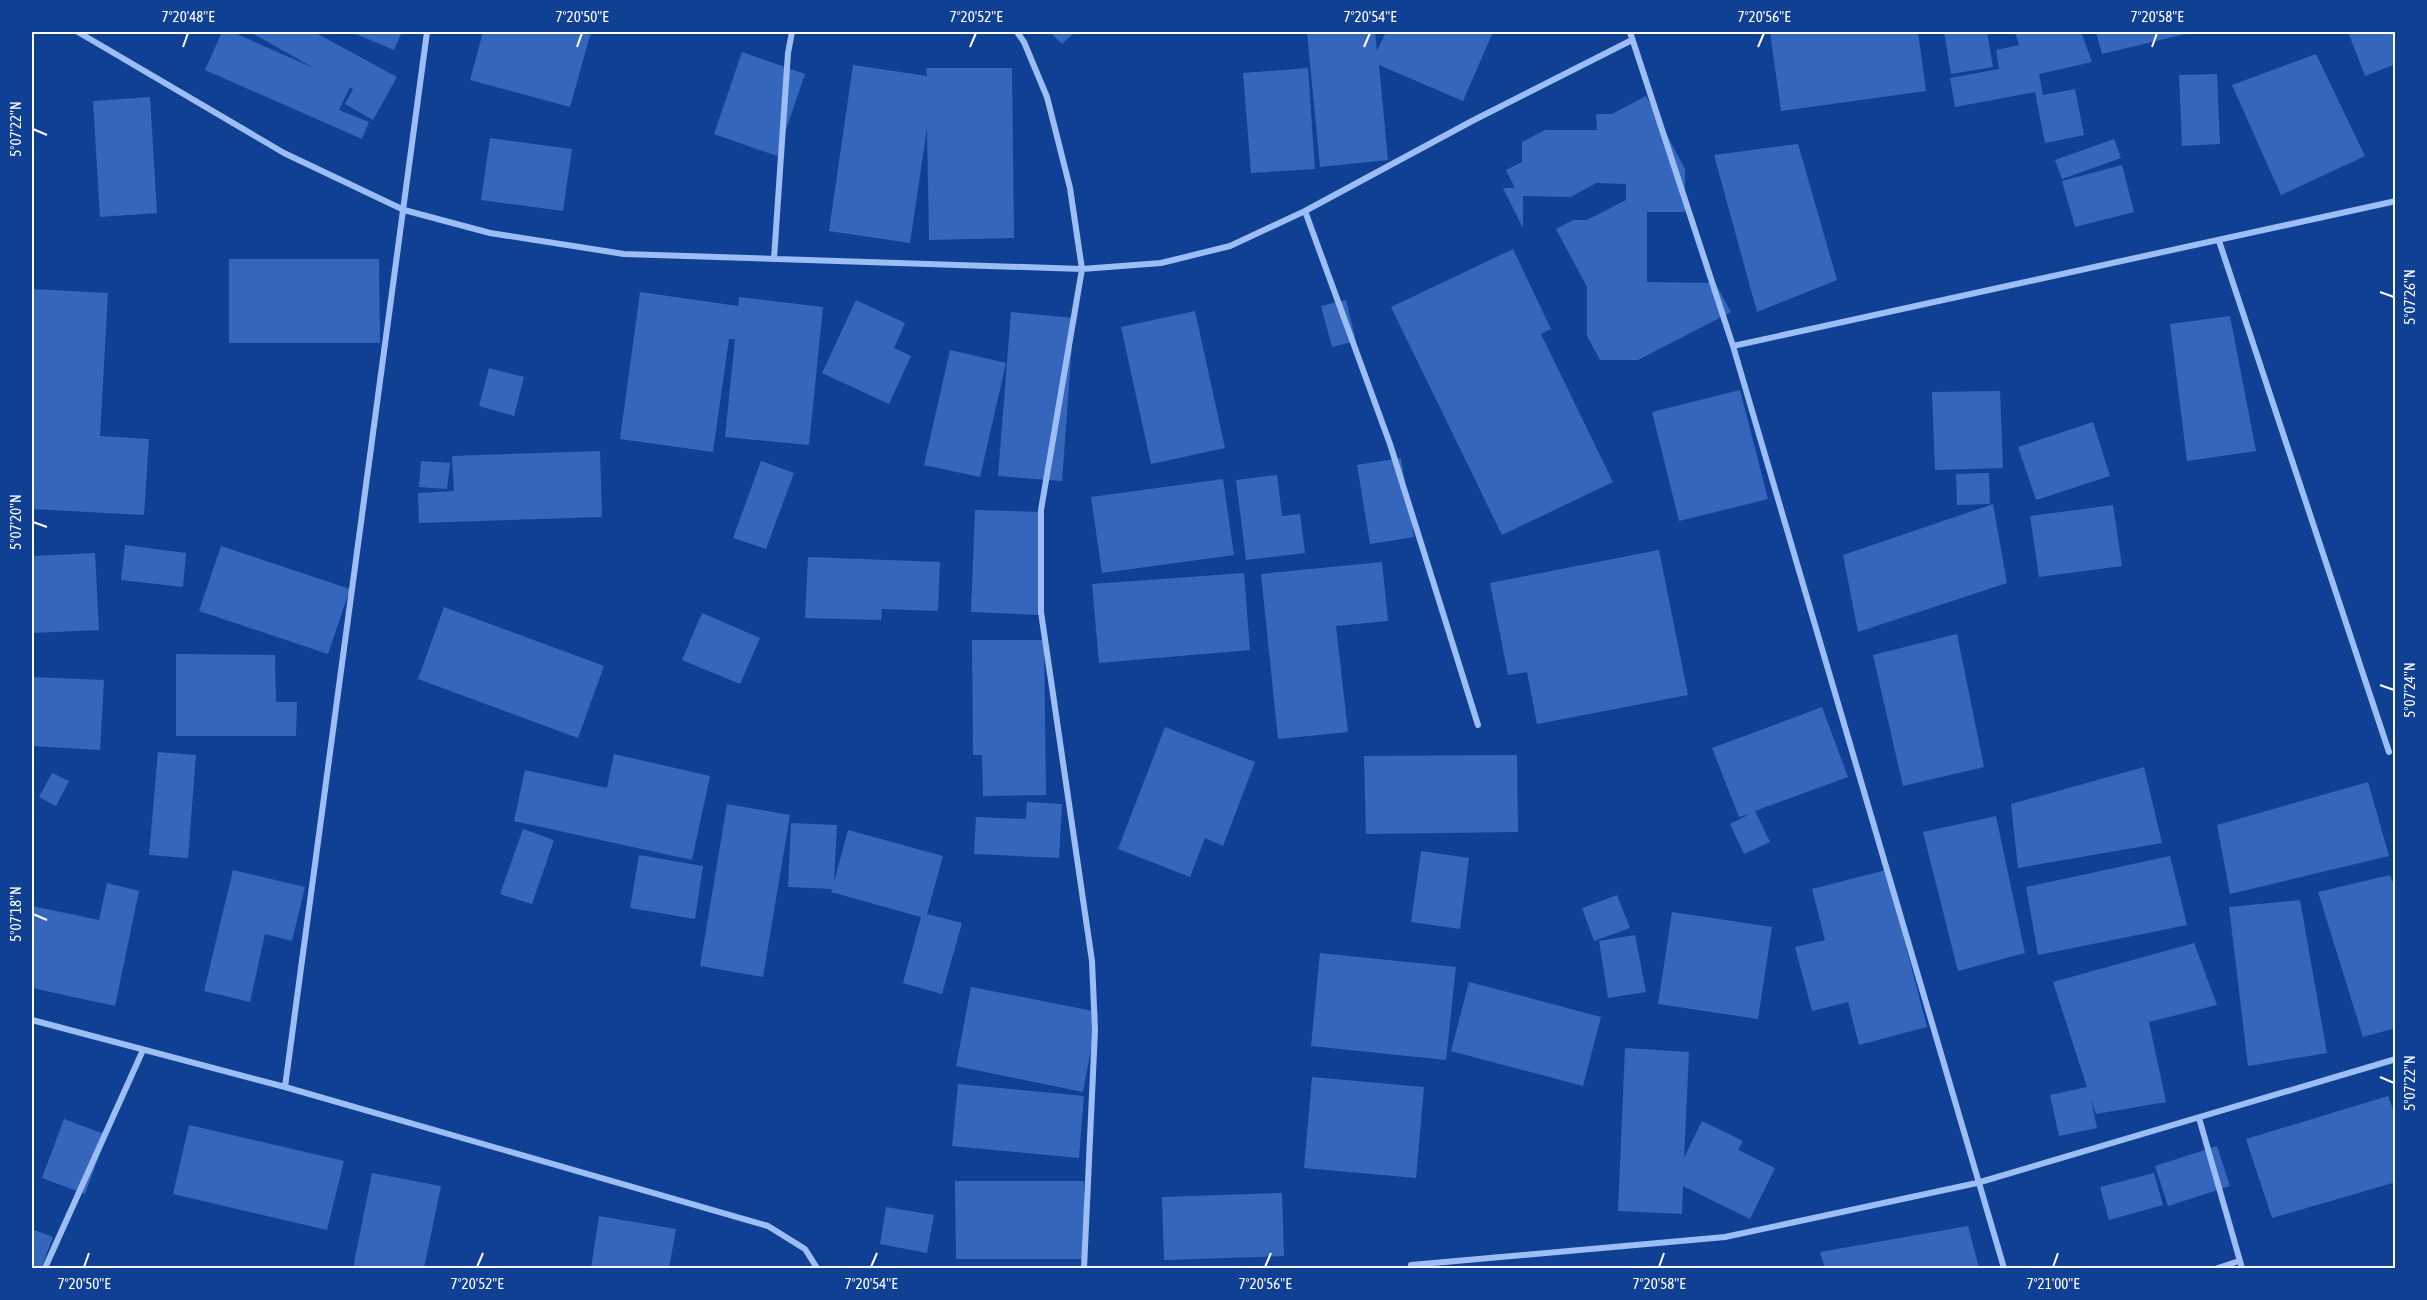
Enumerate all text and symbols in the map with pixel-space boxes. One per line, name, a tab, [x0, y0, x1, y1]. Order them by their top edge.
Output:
text: 7°20'48"E	[161, 8, 215, 25]
text: 7°20'50"E	[555, 8, 609, 25]
text: 7°20'52"E	[949, 8, 1003, 25]
text: 7°20'54"E	[1343, 8, 1397, 25]
text: 7°20'56"E	[1737, 8, 1791, 25]
text: 7°20'58"E	[2130, 8, 2184, 25]
text: 5°07'22"N	[7, 101, 24, 157]
text: 5°07'26"N	[2401, 269, 2418, 325]
text: 5°07'20"N	[7, 494, 24, 550]
text: 5°07'24"N	[2401, 662, 2418, 718]
text: 5°07'18"N	[7, 886, 24, 942]
text: 5°07'22"N	[2401, 1055, 2418, 1111]
text: 7°20'50"E	[57, 1275, 111, 1292]
text: 7°20'52"E	[450, 1275, 504, 1292]
text: 7°20'54"E	[844, 1275, 898, 1292]
text: 7°20'56"E	[1238, 1275, 1292, 1292]
text: 7°20'58"E	[1632, 1275, 1686, 1292]
text: 7°21'00"E	[2026, 1275, 2080, 1292]

